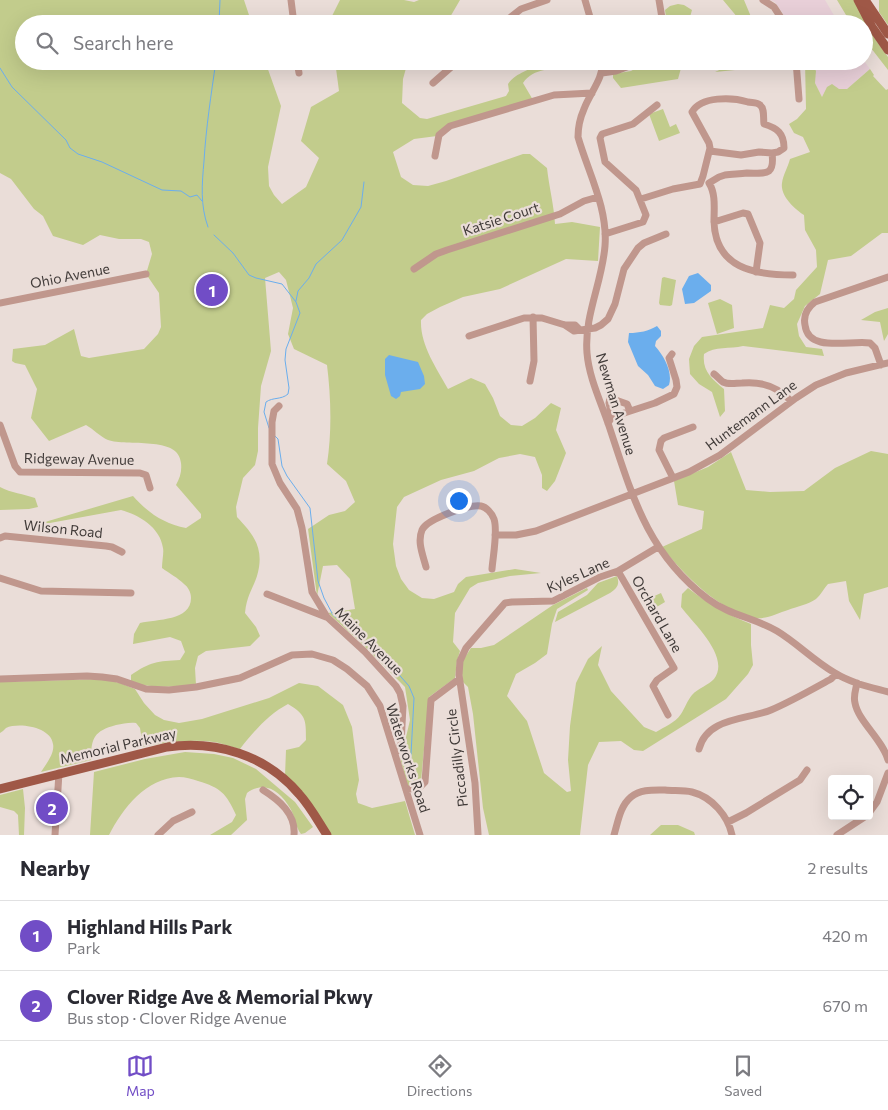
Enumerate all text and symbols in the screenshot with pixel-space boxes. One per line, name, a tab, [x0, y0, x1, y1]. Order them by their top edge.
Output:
search box	[15, 15, 873, 70]
icon: search	[33, 29, 61, 57]
text: Search here	[73, 31, 173, 54]
street label: Katsie Court	[460, 198, 542, 239]
street label: Ohio Avenue	[29, 259, 111, 292]
pin: 1	[196, 271, 228, 309]
street label: Newman Avenue	[593, 351, 640, 457]
street label: Huntemann Lane	[702, 376, 800, 453]
street label: Ridgeway Avenue	[24, 449, 134, 468]
your location	[446, 488, 472, 514]
street label: Wilson Road	[23, 516, 104, 541]
street label: Kyles Lane	[544, 553, 612, 596]
street label: Orchard Lane	[629, 572, 686, 655]
street label: Maine Avenue	[332, 603, 407, 678]
street label: Waterworks Road	[383, 701, 434, 815]
street label: Piccadilly Circle	[442, 708, 471, 808]
street label: Memorial Parkway	[58, 724, 178, 767]
map controls	[828, 775, 873, 820]
button: locate	[828, 775, 873, 820]
pin: 2	[36, 789, 68, 827]
text: Nearby	[20, 855, 90, 880]
text: 2 results	[807, 858, 868, 877]
text: Highland Hills Park	[67, 915, 232, 938]
text: 1	[32, 926, 40, 945]
text: 420 m	[822, 926, 868, 945]
text: Park	[67, 938, 100, 957]
text: Clover Ridge Ave & Memorial Pkwy	[67, 985, 373, 1008]
text: 2	[31, 996, 41, 1015]
text: 670 m	[822, 996, 868, 1015]
text: Bus stop · Clover Ridge Avenue	[67, 1008, 287, 1027]
tab: Map	[126, 1052, 155, 1099]
tab: Directions	[407, 1052, 472, 1099]
tab: Saved	[724, 1052, 762, 1099]

